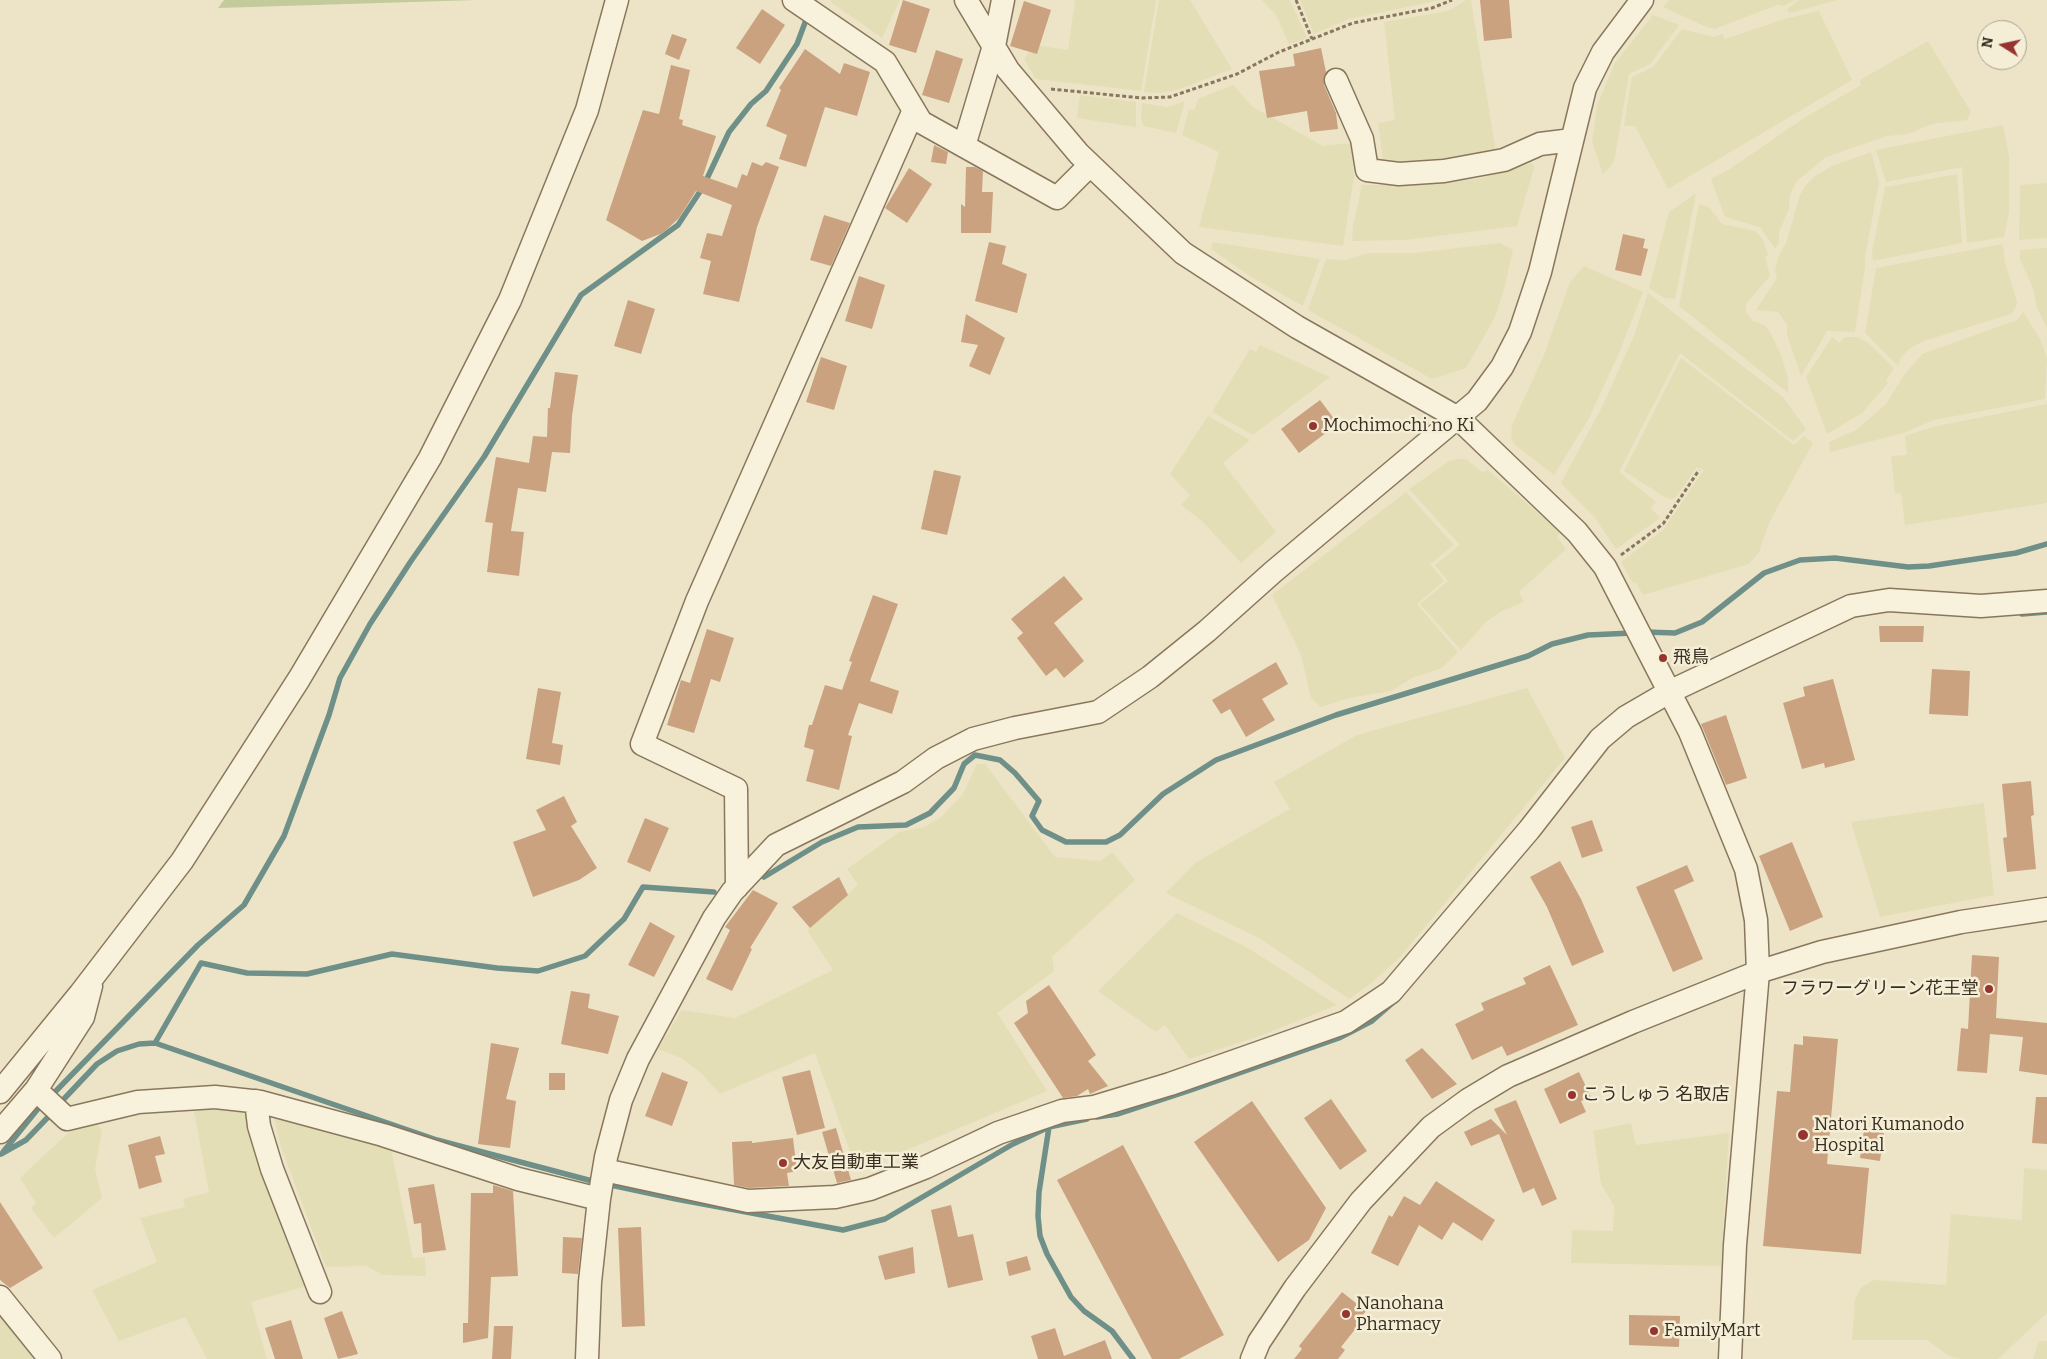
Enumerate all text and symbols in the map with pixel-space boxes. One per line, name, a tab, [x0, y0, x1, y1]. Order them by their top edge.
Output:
north arrow	[1977, 20, 2027, 70]
text: N	[1978, 36, 1997, 49]
place label: Mochimochi no Ki	[1323, 415, 1474, 437]
marker: Mochimochi no Ki	[1307, 420, 1319, 432]
place label: 飛鳥	[1673, 647, 1709, 669]
marker: 飛鳥	[1657, 652, 1669, 664]
place label: フラワーグリーン花王堂	[1781, 978, 1979, 1000]
marker: フラワーグリーン花王堂	[1983, 983, 1995, 995]
place label: こうしゅう 名取店	[1582, 1084, 1730, 1106]
marker: こうしゅう 名取店	[1566, 1089, 1578, 1101]
place label: Natori Kumanodo Hospital	[1814, 1114, 1964, 1156]
marker: Natori Kumanodo Hospital	[1796, 1128, 1810, 1142]
place label: 大友自動車工業	[793, 1152, 919, 1174]
marker: 大友自動車工業	[777, 1157, 789, 1169]
place label: Nanohana Pharmacy	[1356, 1293, 1444, 1336]
marker: Nanohana Pharmacy	[1340, 1308, 1352, 1320]
place label: FamilyMart	[1664, 1320, 1760, 1342]
marker: FamilyMart	[1648, 1325, 1660, 1337]

